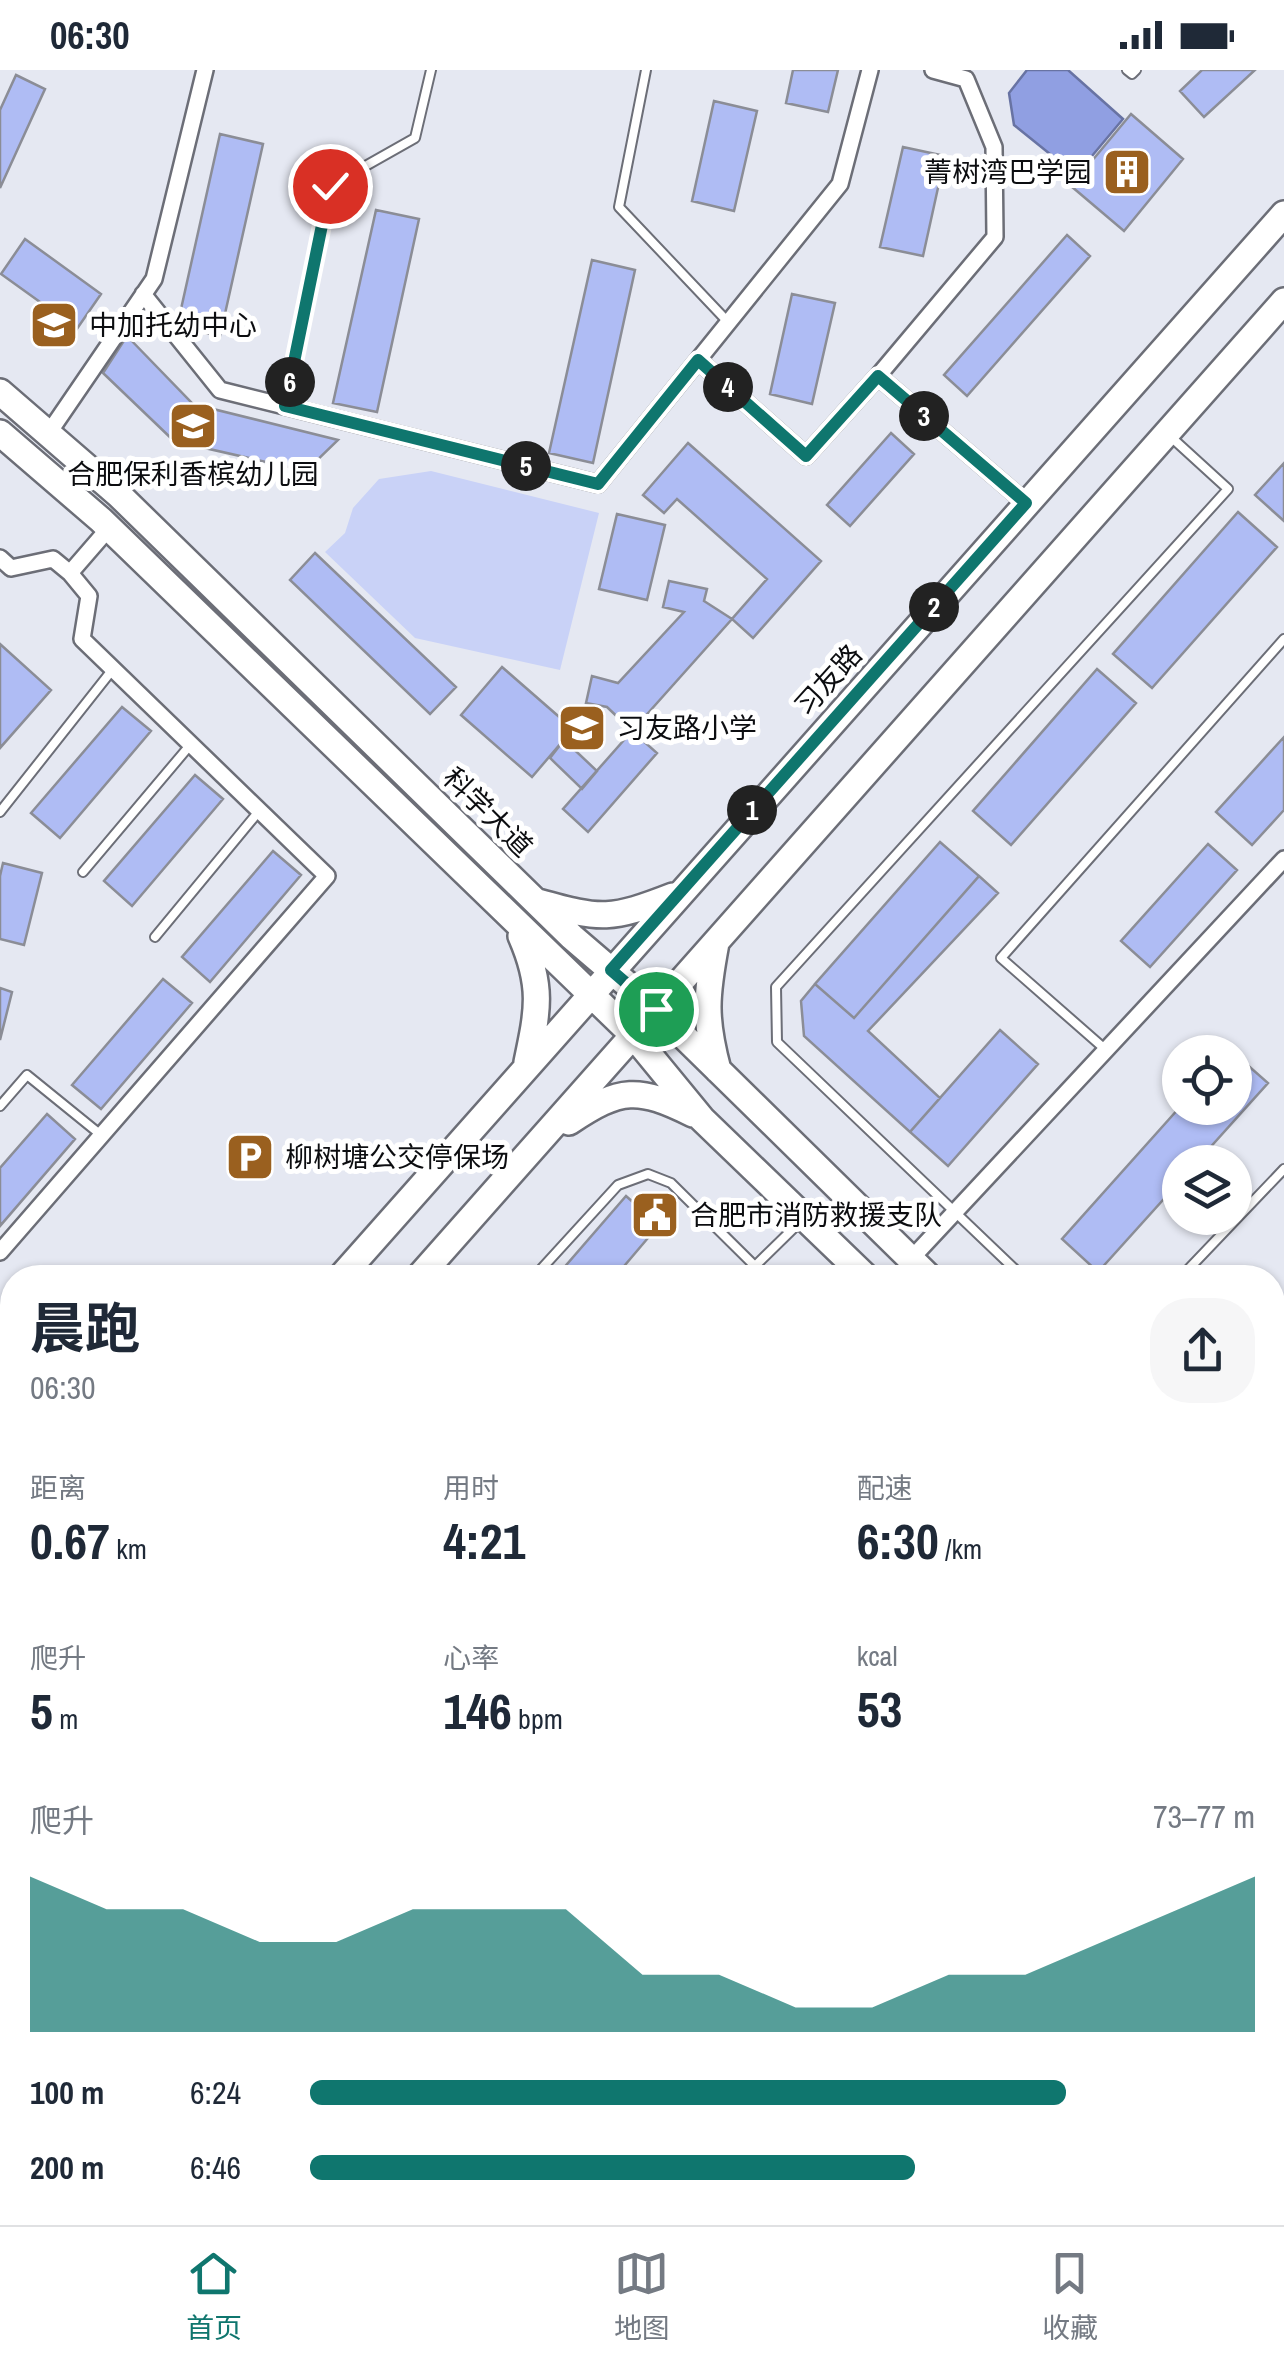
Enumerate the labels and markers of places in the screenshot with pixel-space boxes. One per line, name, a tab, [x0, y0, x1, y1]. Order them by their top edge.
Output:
pin	[288, 144, 373, 229]
building icon: 菁树湾巴学园	[1101, 146, 1153, 198]
place label: 菁树湾巴学园	[924, 153, 1092, 191]
school or university icon: 中加托幼中心	[28, 299, 80, 351]
place label: 中加托幼中心	[89, 306, 257, 344]
pin: 6	[265, 357, 315, 407]
pin: 4	[703, 362, 753, 412]
pin: 3	[899, 391, 949, 441]
school or university icon: 合肥保利香槟幼儿园	[167, 400, 219, 452]
pin: 5	[501, 441, 551, 491]
place label: 合肥保利香槟幼儿园	[67, 455, 319, 493]
pin: 2	[909, 582, 959, 632]
school or university icon: 习友路小学	[556, 702, 608, 754]
place label: 习友路小学	[617, 709, 757, 747]
pin: 1	[727, 785, 777, 835]
pin	[614, 967, 699, 1052]
parking icon: 柳树塘公交停保场	[224, 1131, 276, 1183]
place label: 柳树塘公交停保场	[285, 1138, 509, 1176]
public building icon: 合肥市消防救援支队	[629, 1189, 681, 1241]
place label: 合肥市消防救援支队	[690, 1196, 942, 1234]

